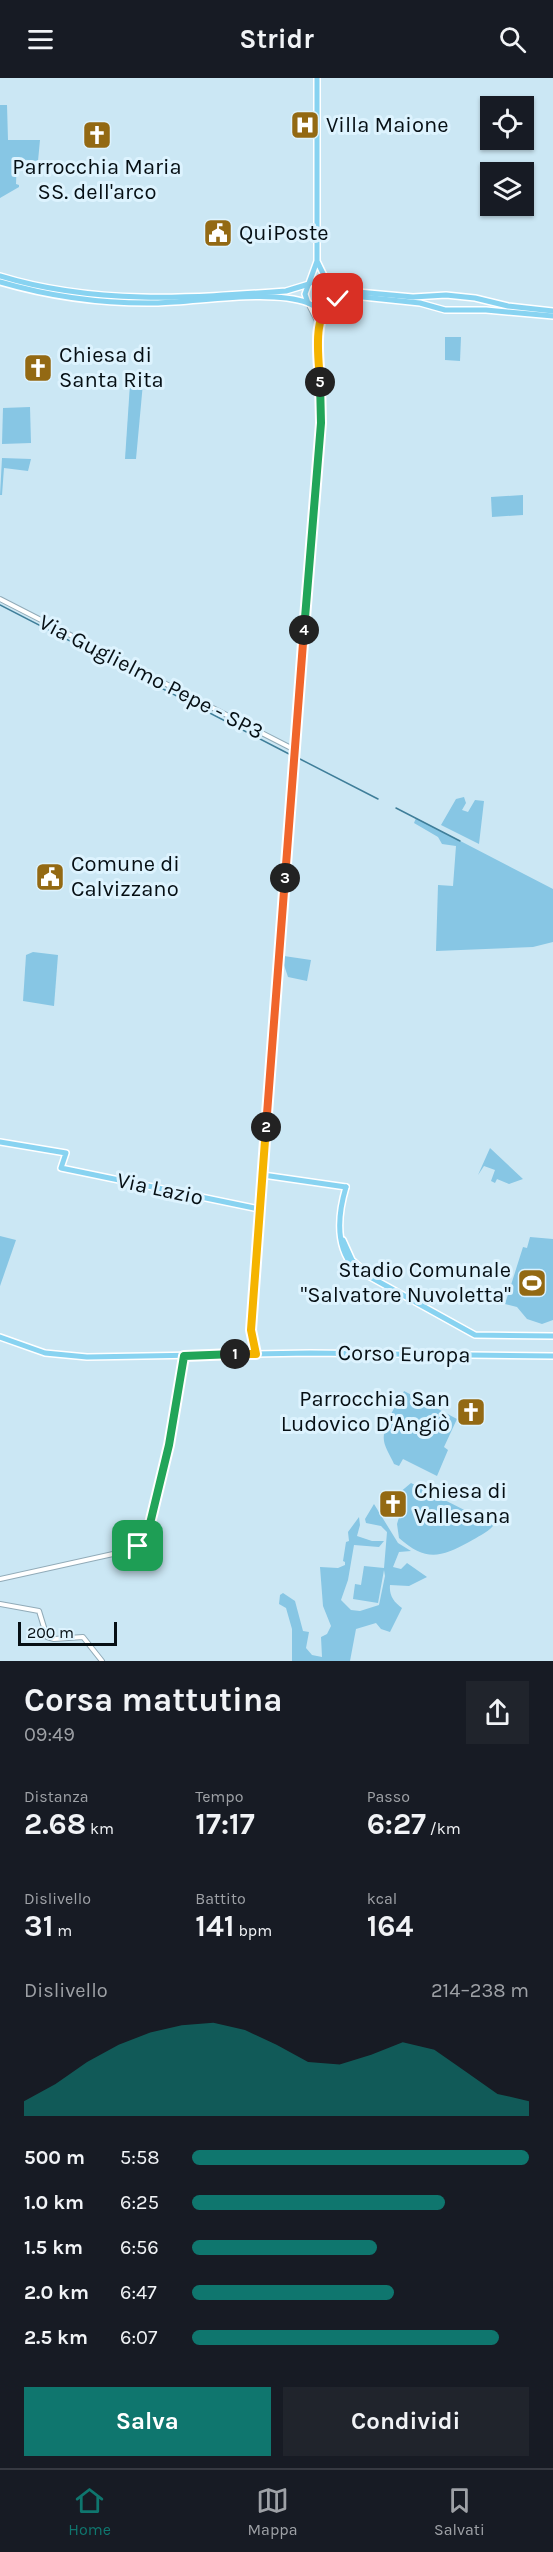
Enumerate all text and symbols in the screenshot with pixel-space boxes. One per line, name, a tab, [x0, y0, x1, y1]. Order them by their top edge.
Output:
icon: menu	[24, 23, 57, 56]
text: Stridr	[239, 23, 314, 55]
icon: search	[496, 23, 529, 56]
map controls	[480, 96, 534, 216]
button: locate	[480, 96, 534, 150]
hospital icon: Villa Maione	[289, 109, 321, 141]
place label: Villa Maione	[326, 112, 448, 138]
church icon: Parrocchia Maria SS. dell'arco	[81, 119, 113, 151]
place label: Parrocchia Maria SS. dell'arco	[12, 154, 182, 205]
button: layers	[480, 162, 534, 216]
public building icon: QuiPoste	[202, 217, 234, 249]
place label: QuiPoste	[239, 220, 329, 246]
pin	[312, 273, 363, 324]
icon: check	[321, 282, 354, 315]
place label: Chiesa di Santa Rita	[59, 342, 164, 393]
church icon: Chiesa di Santa Rita	[22, 352, 54, 384]
pin: 5	[305, 367, 335, 397]
text: 5	[315, 372, 325, 391]
street label: Via Guglielmo Pepe - SP3	[34, 609, 268, 745]
pin: 4	[289, 615, 319, 645]
text: 4	[299, 620, 309, 639]
place label: Comune di Calvizzano	[71, 851, 180, 902]
public building icon: Comune di Calvizzano	[34, 861, 66, 893]
pin: 3	[270, 863, 300, 893]
text: 3	[280, 868, 290, 887]
pin: 2	[251, 1112, 281, 1142]
text: 2	[261, 1117, 271, 1136]
street label: Via Lazio	[114, 1167, 206, 1211]
place label: Stadio Comunale "Salvatore Nuvoletta"	[301, 1257, 511, 1308]
sports icon: Stadio Comunale "Salvatore Nuvoletta"	[516, 1267, 548, 1299]
pin: 1	[220, 1339, 250, 1369]
street label: Corso Europa	[337, 1340, 471, 1368]
text: 1	[232, 1344, 238, 1363]
place label: Parrocchia San Ludovico D'Angiò	[281, 1386, 450, 1437]
church icon: Parrocchia San Ludovico D'Angiò	[455, 1396, 487, 1428]
place label: Chiesa di Vallesana	[414, 1478, 510, 1529]
church icon: Chiesa di Vallesana	[377, 1488, 409, 1520]
pin	[112, 1520, 163, 1571]
icon: arrive	[121, 1529, 154, 1562]
scale bar	[18, 1619, 117, 1646]
text: 200 m	[27, 1623, 74, 1642]
text: Corsa mattutina	[24, 1681, 283, 1719]
button: share	[466, 1681, 529, 1744]
text: 09:49	[24, 1723, 75, 1746]
text: Distanza	[24, 1787, 89, 1806]
text: Tempo	[195, 1787, 243, 1806]
text: Passo	[367, 1787, 410, 1806]
text: 2.68	[24, 1806, 86, 1842]
text: 17:17	[195, 1806, 255, 1842]
text: 6:27	[367, 1806, 426, 1842]
text: km	[86, 1819, 114, 1838]
text: /km	[426, 1819, 461, 1838]
text: Dislivello	[24, 1889, 91, 1908]
text: Battito	[195, 1889, 246, 1908]
text: kcal	[367, 1889, 397, 1908]
text: 31	[24, 1908, 53, 1944]
text: 141	[195, 1908, 235, 1944]
text: 164	[367, 1908, 413, 1944]
text: m	[53, 1921, 72, 1940]
text: bpm	[235, 1921, 272, 1940]
text: Dislivello	[24, 1979, 108, 2002]
text: 214–238 m	[431, 1979, 529, 2002]
text: 500 m	[24, 2146, 85, 2169]
text: 5:58	[120, 2146, 159, 2169]
text: 1.0 km	[24, 2191, 84, 2214]
text: 6:25	[120, 2191, 159, 2214]
text: 1.5 km	[24, 2236, 83, 2259]
text: 6:56	[120, 2236, 159, 2259]
text: 2.0 km	[24, 2281, 89, 2304]
text: 6:47	[120, 2281, 157, 2304]
text: 2.5 km	[24, 2326, 88, 2349]
text: 6:07	[120, 2326, 157, 2349]
button: Salva	[24, 2387, 271, 2456]
button: Condividi	[283, 2387, 529, 2456]
tab: Home	[68, 2484, 111, 2539]
tab: Mappa	[248, 2484, 297, 2539]
tab: Salvati	[434, 2484, 485, 2539]

